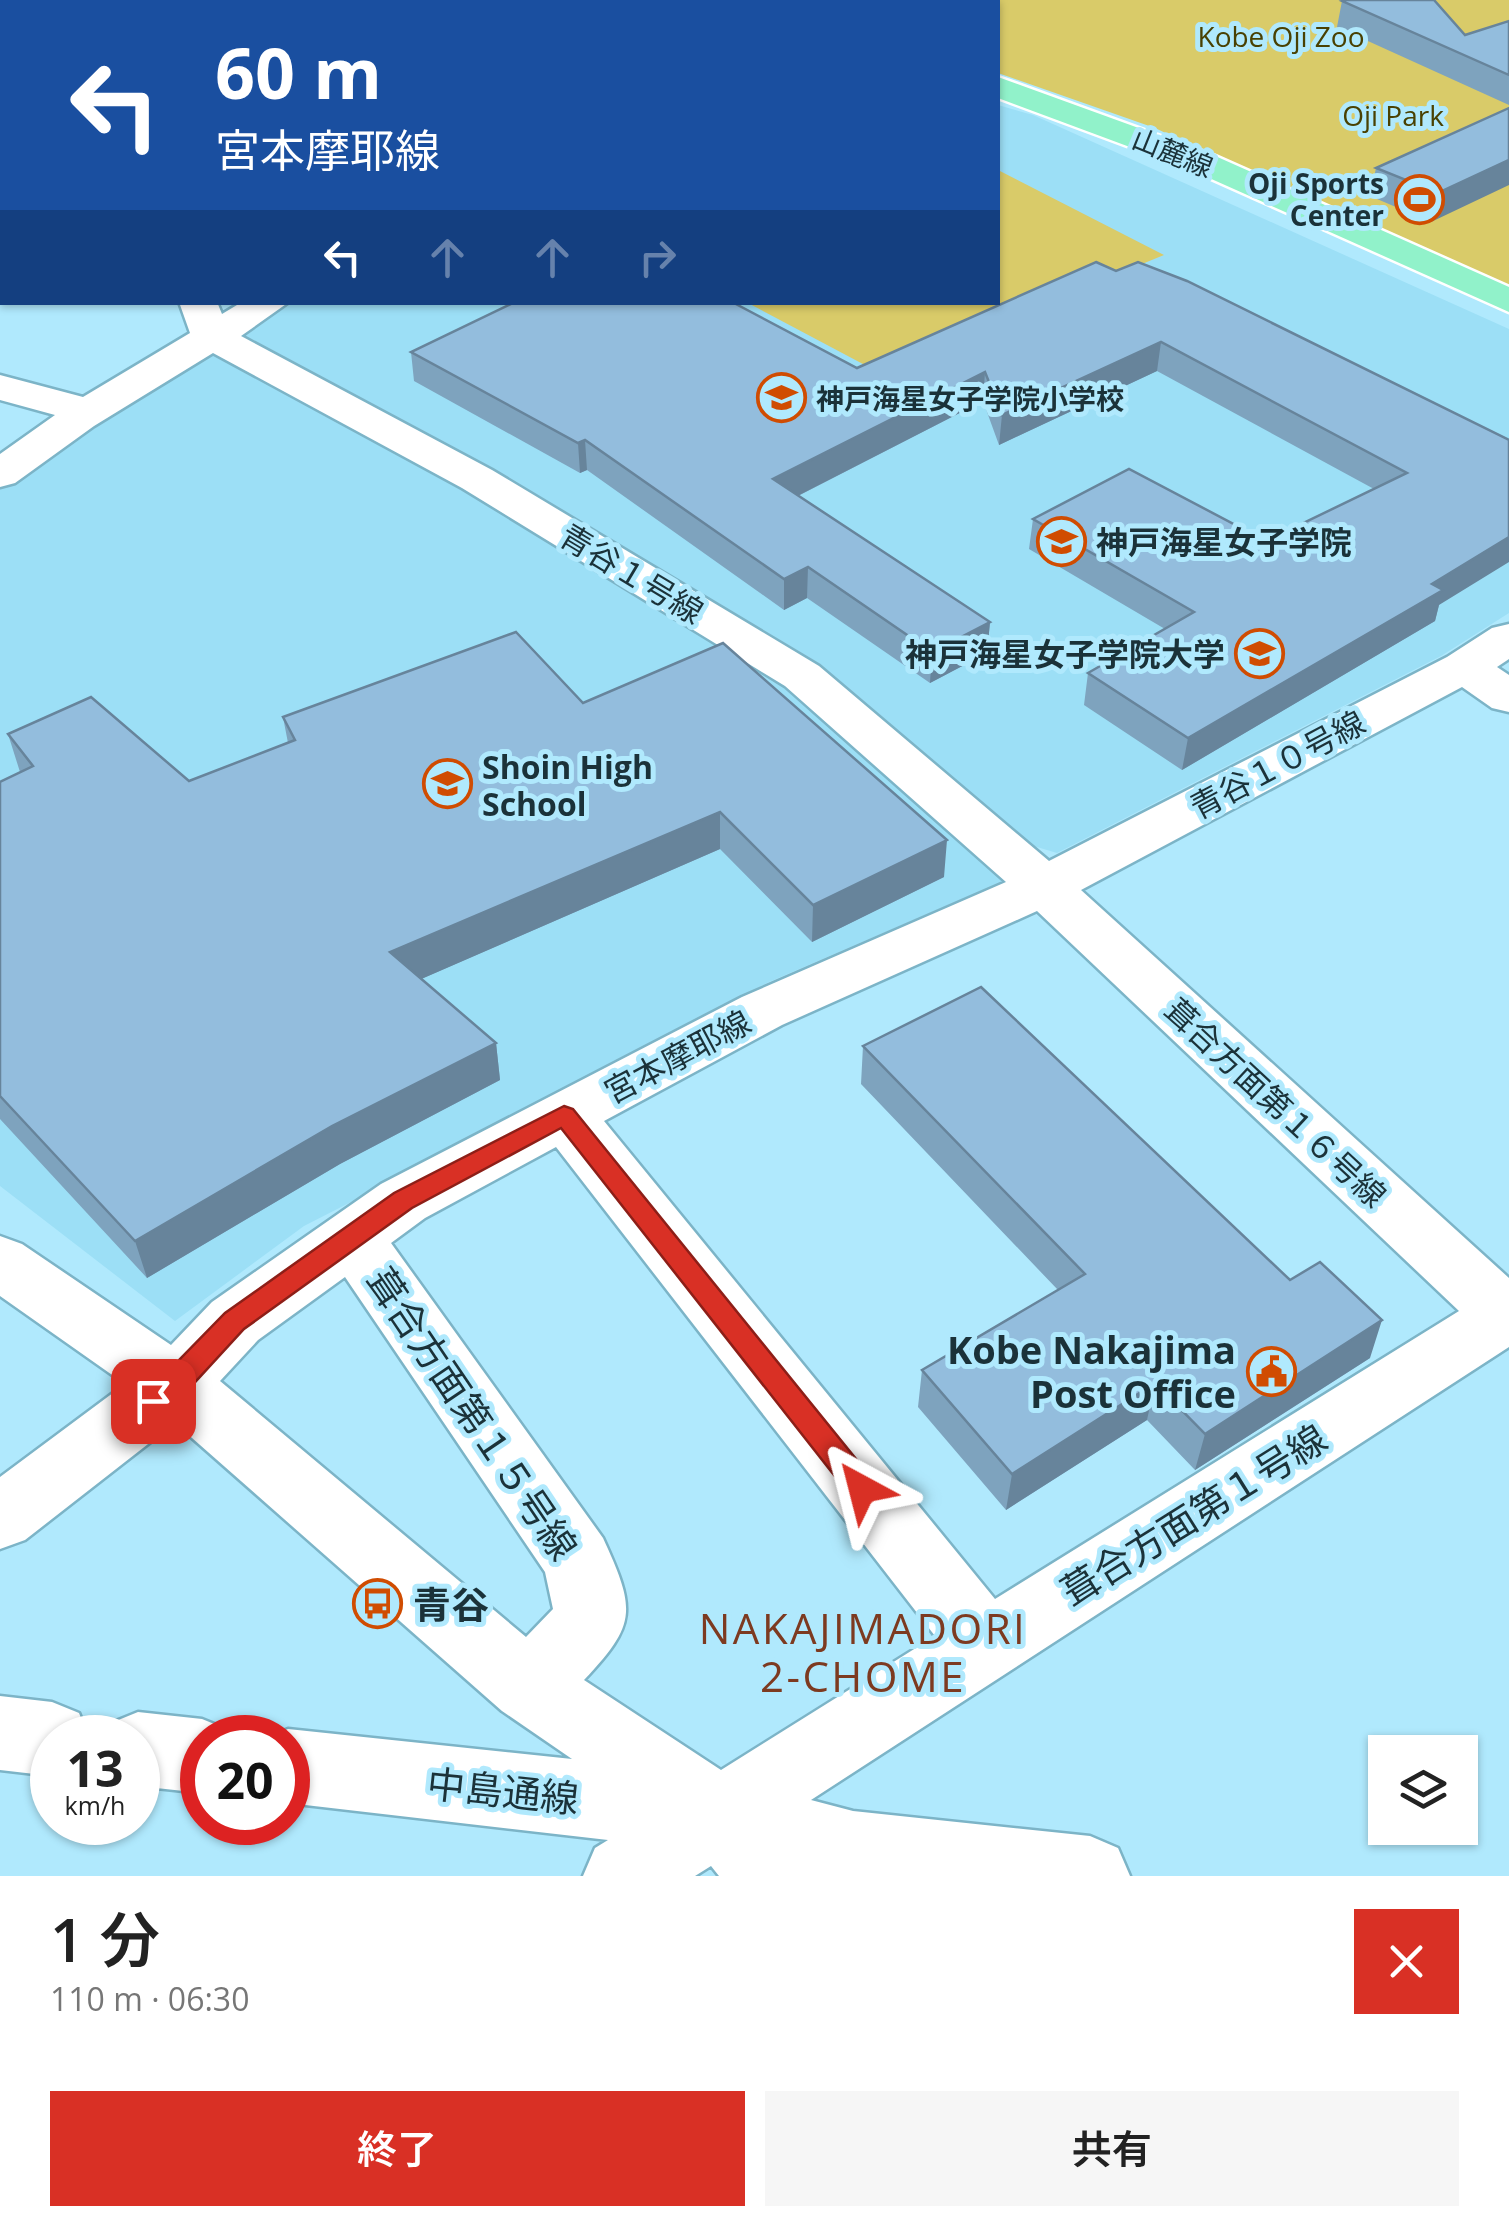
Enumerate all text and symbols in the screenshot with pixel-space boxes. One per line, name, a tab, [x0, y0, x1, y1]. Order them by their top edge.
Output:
park label: Kobe Oji Zoo	[1197, 17, 1365, 55]
text: 60 m	[215, 24, 382, 120]
icon: left	[50, 40, 180, 170]
park label: Oji Park	[1342, 96, 1444, 134]
text: 宮本摩耶線	[215, 119, 440, 180]
street label: 山麓線	[1127, 119, 1219, 185]
place label: Oji Sports Center	[1248, 164, 1384, 234]
sports icon: Oji Sports Center	[1393, 173, 1445, 225]
icon: left	[315, 230, 370, 285]
icon: ahead	[420, 230, 475, 285]
icon: ahead	[525, 230, 580, 285]
icon: right	[630, 230, 685, 285]
school or university icon: 神戸海星女子学院小学校	[755, 372, 807, 424]
place label: 神戸海星女子学院小学校	[816, 379, 1124, 417]
street label: 青谷１号線	[552, 513, 712, 633]
school or university icon: 神戸海星女子学院	[1035, 515, 1087, 567]
place label: 神戸海星女子学院	[1096, 520, 1352, 563]
school or university icon: 神戸海星女子学院大学	[1234, 627, 1286, 679]
place label: 神戸海星女子学院大学	[905, 632, 1225, 675]
street label: 青谷１０号線	[1182, 700, 1372, 828]
place label: Shoin High School	[482, 745, 653, 825]
school or university icon: Shoin High School	[421, 758, 473, 810]
street label: 葺合方面第１６号線	[1156, 988, 1396, 1216]
street label: 宮本摩耶線	[596, 999, 758, 1113]
street label: 葺合方面第１５号線	[356, 1257, 590, 1569]
place label: Kobe Nakajima Post Office	[947, 1323, 1236, 1419]
public building icon: Kobe Nakajima Post Office	[1245, 1345, 1297, 1397]
pin	[111, 1359, 196, 1444]
icon: arrive	[126, 1374, 181, 1429]
street label: 葺合方面第１号線	[1050, 1411, 1336, 1617]
position arrow	[810, 1437, 914, 1541]
bus stop icon: 青谷	[352, 1578, 404, 1630]
place label: 青谷	[413, 1578, 489, 1630]
district label: NAKAJIMADORI 2-CHOME	[699, 1599, 1027, 1704]
speed limit sign: 20	[180, 1715, 310, 1845]
text: 13	[66, 1734, 124, 1802]
map controls	[1368, 1735, 1478, 1845]
button: layers	[1368, 1735, 1478, 1845]
street label: 中島通線	[425, 1756, 581, 1824]
text: km/h	[65, 1788, 125, 1822]
text: 1 分	[50, 1898, 160, 1980]
button: close	[1354, 1909, 1459, 2014]
text: 110 m · 06:30	[50, 1977, 249, 2020]
button: 終了	[50, 2091, 745, 2206]
button: 共有	[765, 2091, 1459, 2206]

